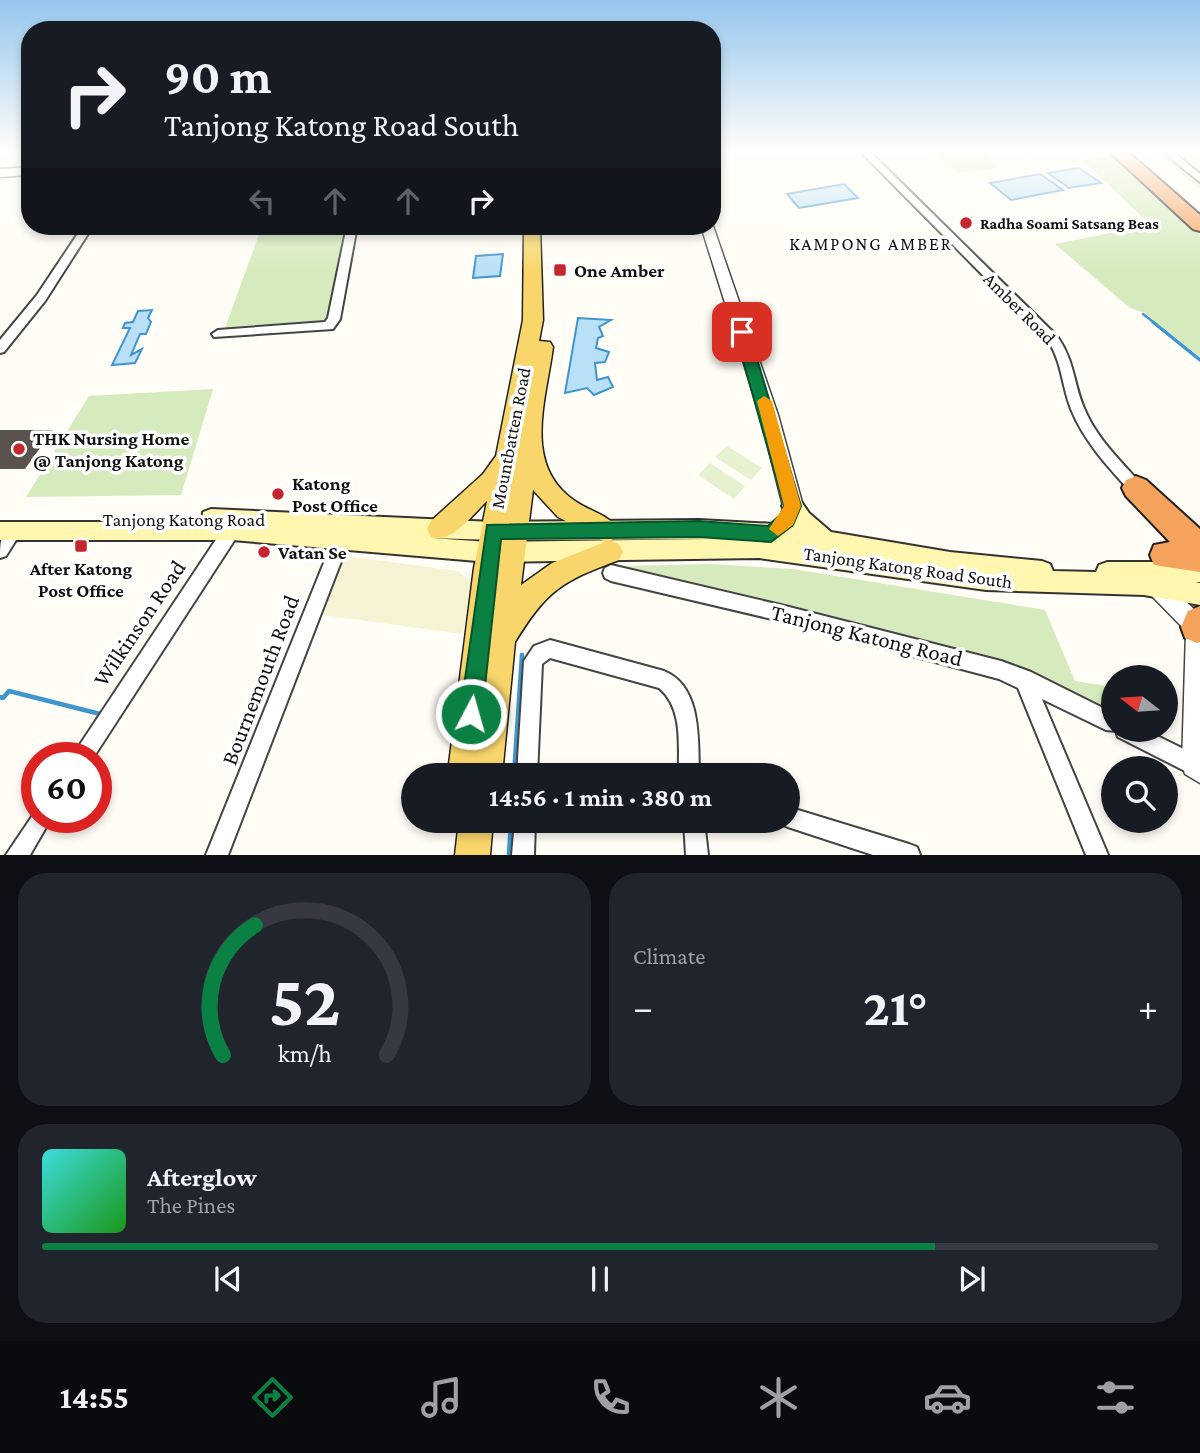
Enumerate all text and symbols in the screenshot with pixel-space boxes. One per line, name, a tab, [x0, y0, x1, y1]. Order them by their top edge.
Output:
icon: right	[49, 49, 140, 140]
text: 90 m	[164, 49, 271, 104]
text: Tanjong Katong Road South	[164, 107, 519, 143]
icon: left	[243, 182, 281, 220]
icon: ahead	[316, 182, 354, 220]
icon: ahead	[389, 182, 427, 220]
icon: right	[462, 182, 500, 220]
marker: Radha Soami Satsang Beas	[958, 215, 974, 231]
place label: Radha Soami Satsang Beas	[980, 215, 1159, 232]
district label: KAMPONG AMBER	[789, 234, 953, 254]
place label: One Amber	[574, 260, 665, 281]
marker: One Amber	[552, 262, 568, 278]
street label: Amber Road	[979, 268, 1060, 349]
pin	[712, 302, 772, 362]
icon: arrive	[723, 313, 761, 351]
street label: Mountbatten Road	[487, 366, 534, 510]
place label: THK Nursing Home @ Tanjong Katong	[33, 428, 190, 472]
marker: THK Nursing Home @ Tanjong Katong	[11, 441, 27, 457]
place label: Katong Post Office	[292, 473, 378, 516]
marker: Katong Post Office	[270, 486, 286, 502]
street label: Tanjong Katong Road	[103, 509, 265, 531]
marker: After Katong Post Office	[73, 538, 89, 554]
place label: Vatan Se	[277, 542, 347, 563]
street label: Tanjong Katong Road South	[802, 542, 1014, 594]
marker: Vatan Se	[256, 544, 272, 560]
street label: Wilkinson Road	[87, 555, 191, 691]
place label: After Katong Post Office	[29, 558, 133, 601]
street label: Bournemouth Road	[216, 591, 304, 769]
street label: Tanjong Katong Road	[769, 599, 965, 671]
north arrow	[1101, 665, 1178, 742]
map controls	[1101, 665, 1178, 833]
position arrow	[434, 677, 508, 751]
speed limit sign: 60	[21, 742, 112, 833]
button: search	[1101, 756, 1178, 833]
text: 14:56 · 1 min · 380 m	[489, 783, 712, 812]
text: Climate	[633, 943, 705, 969]
text: 52	[269, 961, 340, 1042]
text: 21°	[863, 978, 928, 1036]
text: −	[633, 986, 653, 1028]
text: +	[1138, 986, 1158, 1028]
text: km/h	[278, 1040, 331, 1067]
text: Afterglow	[147, 1163, 257, 1192]
text: The Pines	[147, 1192, 235, 1218]
icon: previous	[209, 1260, 247, 1298]
icon: pause	[581, 1260, 619, 1298]
icon: next	[953, 1260, 991, 1298]
icon: directions	[248, 1373, 297, 1422]
icon: music	[417, 1373, 466, 1422]
icon: phone	[586, 1373, 635, 1422]
icon: climate	[754, 1373, 803, 1422]
icon: car	[923, 1373, 972, 1422]
icon: filters	[1091, 1373, 1140, 1422]
text: 14:55	[60, 1379, 129, 1415]

